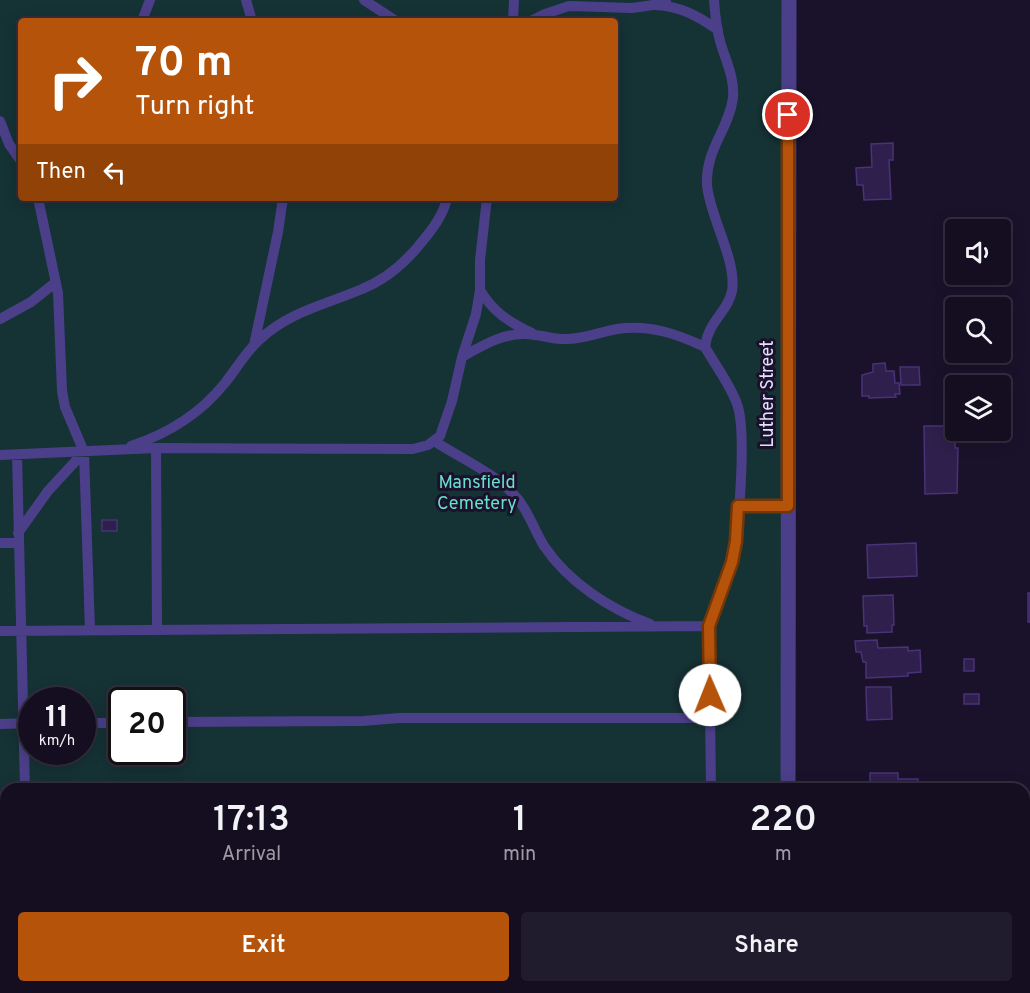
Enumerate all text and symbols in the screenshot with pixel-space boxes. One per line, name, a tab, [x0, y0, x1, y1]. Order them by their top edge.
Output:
text: 70 m	[135, 38, 233, 91]
icon: right	[36, 42, 114, 120]
pin	[762, 89, 813, 140]
text: Turn right	[135, 90, 254, 124]
icon: arrive	[771, 98, 804, 131]
icon: left	[98, 156, 131, 189]
text: Then	[36, 159, 86, 186]
map controls	[945, 219, 1011, 441]
button: sound	[945, 219, 1011, 285]
button: search	[945, 297, 1011, 363]
street label: Luther Street	[757, 340, 780, 448]
button: layers	[945, 375, 1011, 441]
park label: Mansfield Cemetery	[437, 472, 517, 516]
position arrow	[678, 663, 742, 727]
speed limit sign: 20	[108, 687, 186, 765]
text: 11	[45, 700, 69, 737]
text: km/h	[39, 732, 75, 751]
text: 17:13	[213, 798, 290, 844]
text: 1	[513, 798, 527, 844]
text: 220	[749, 798, 817, 844]
text: Arrival	[222, 842, 281, 868]
text: min	[503, 842, 536, 868]
text: m	[775, 842, 792, 868]
button: Exit	[18, 912, 509, 981]
button: Share	[521, 912, 1012, 981]

